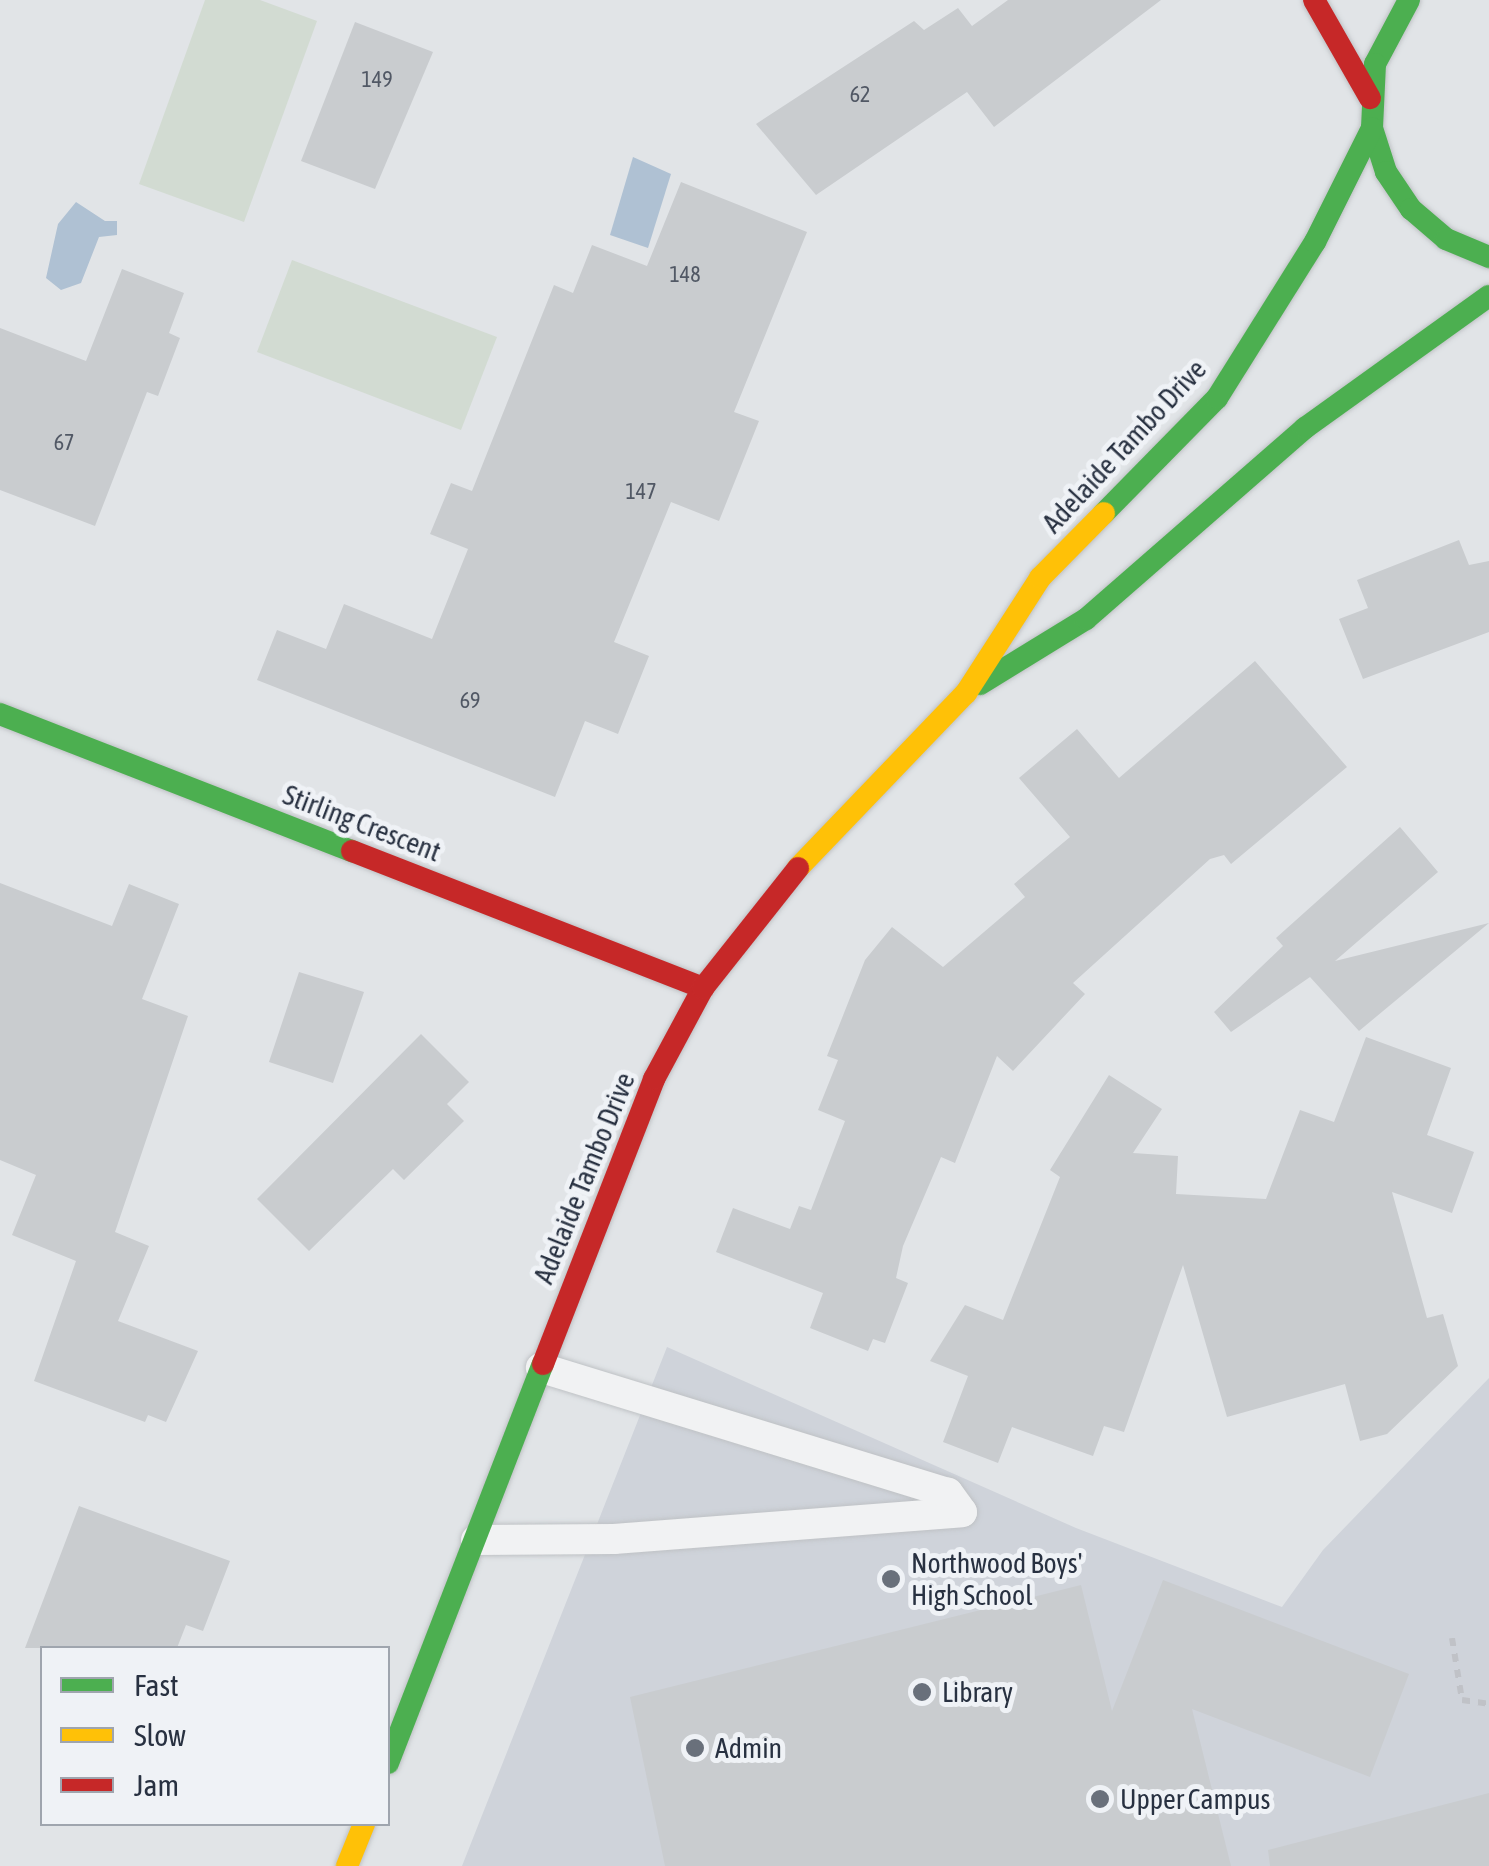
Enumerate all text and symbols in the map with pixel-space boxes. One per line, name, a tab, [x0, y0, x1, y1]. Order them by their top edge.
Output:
house number: 149	[361, 67, 393, 93]
house number: 62	[850, 82, 870, 108]
house number: 148	[669, 262, 701, 288]
street label: Adelaide Tambo Drive	[1035, 352, 1213, 540]
house number: 67	[54, 430, 74, 456]
house number: 147	[625, 479, 657, 505]
house number: 69	[460, 688, 480, 714]
street label: Stirling Crescent	[278, 778, 446, 868]
street label: Adelaide Tambo Drive	[526, 1068, 642, 1288]
place label: Northwood Boys' High School	[911, 1546, 1082, 1612]
marker: Northwood Boys' High School	[880, 1568, 902, 1590]
legend	[40, 1646, 390, 1826]
text: Fast	[134, 1668, 179, 1702]
place label: Library	[942, 1675, 1013, 1709]
marker: Library	[911, 1681, 933, 1703]
text: Slow	[134, 1718, 186, 1752]
place label: Admin	[715, 1731, 782, 1765]
marker: Admin	[684, 1737, 706, 1759]
text: Jam	[134, 1768, 179, 1802]
place label: Upper Campus	[1120, 1782, 1270, 1816]
marker: Upper Campus	[1089, 1788, 1111, 1810]

